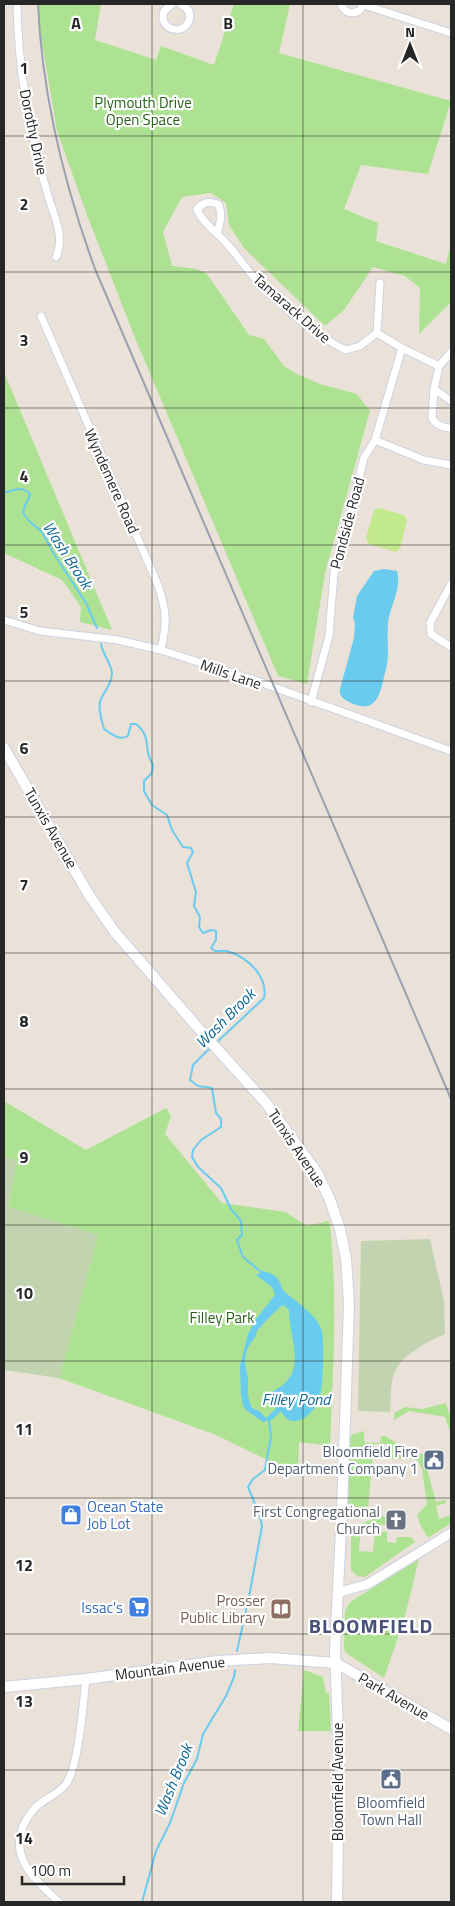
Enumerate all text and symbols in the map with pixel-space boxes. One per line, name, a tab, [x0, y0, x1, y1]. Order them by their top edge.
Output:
text: A	[71, 11, 81, 35]
text: B	[223, 11, 233, 35]
north arrow	[385, 20, 435, 70]
text: N	[405, 21, 415, 42]
text: 1	[20, 56, 28, 80]
street label: Dorothy Drive	[14, 87, 54, 177]
park label: Plymouth Drive Open Space	[94, 91, 192, 131]
text: 2	[20, 192, 28, 216]
street label: Tamarack Drive	[248, 268, 336, 348]
text: 3	[20, 328, 28, 352]
street label: Wyndemere Road	[79, 425, 145, 537]
text: 4	[20, 464, 29, 488]
street label: Pondside Road	[324, 474, 370, 572]
water label: Wash Brook	[37, 516, 100, 595]
text: 5	[20, 600, 29, 624]
street label: Mills Lane	[197, 653, 265, 695]
text: 6	[20, 736, 29, 760]
street label: Tunxis Avenue	[19, 783, 83, 873]
text: 7	[20, 873, 28, 897]
water label: Wash Brook	[190, 981, 262, 1053]
text: 8	[20, 1009, 29, 1033]
street label: Tunxis Avenue	[262, 1104, 332, 1192]
text: 9	[20, 1145, 29, 1169]
text: 10	[15, 1281, 33, 1305]
park label: Filley Park	[190, 1306, 254, 1329]
water label: Filley Pond	[262, 1387, 332, 1411]
text: 11	[15, 1417, 33, 1441]
place label: Bloomfield Fire Department Company 1	[267, 1440, 418, 1480]
public building icon: Bloomfield Fire Department Company 1	[422, 1448, 446, 1472]
place label: Ocean State Job Lot	[87, 1495, 163, 1535]
place label: First Congregational Church	[253, 1500, 380, 1540]
shop icon: Ocean State Job Lot	[59, 1503, 83, 1527]
church icon: First Congregational Church	[384, 1508, 408, 1532]
text: 12	[15, 1553, 33, 1577]
place label: Prosser Public Library	[180, 1589, 265, 1629]
supermarket icon: Issac's	[127, 1595, 151, 1619]
place label: Issac's	[81, 1596, 123, 1619]
library icon: Prosser Public Library	[269, 1597, 293, 1621]
district label: BLOOMFIELD	[309, 1610, 433, 1641]
street label: Mountain Avenue	[114, 1650, 226, 1686]
street label: Park Avenue	[354, 1666, 434, 1726]
text: 13	[15, 1689, 33, 1713]
street label: Bloomfield Avenue	[326, 1723, 349, 1841]
water label: Wash Brook	[148, 1738, 199, 1820]
public building icon: Bloomfield Town Hall	[379, 1767, 403, 1791]
place label: Bloomfield Town Hall	[357, 1791, 425, 1831]
text: 14	[15, 1826, 33, 1850]
scale bar	[22, 1854, 125, 1886]
text: 100 m	[30, 1859, 71, 1882]

